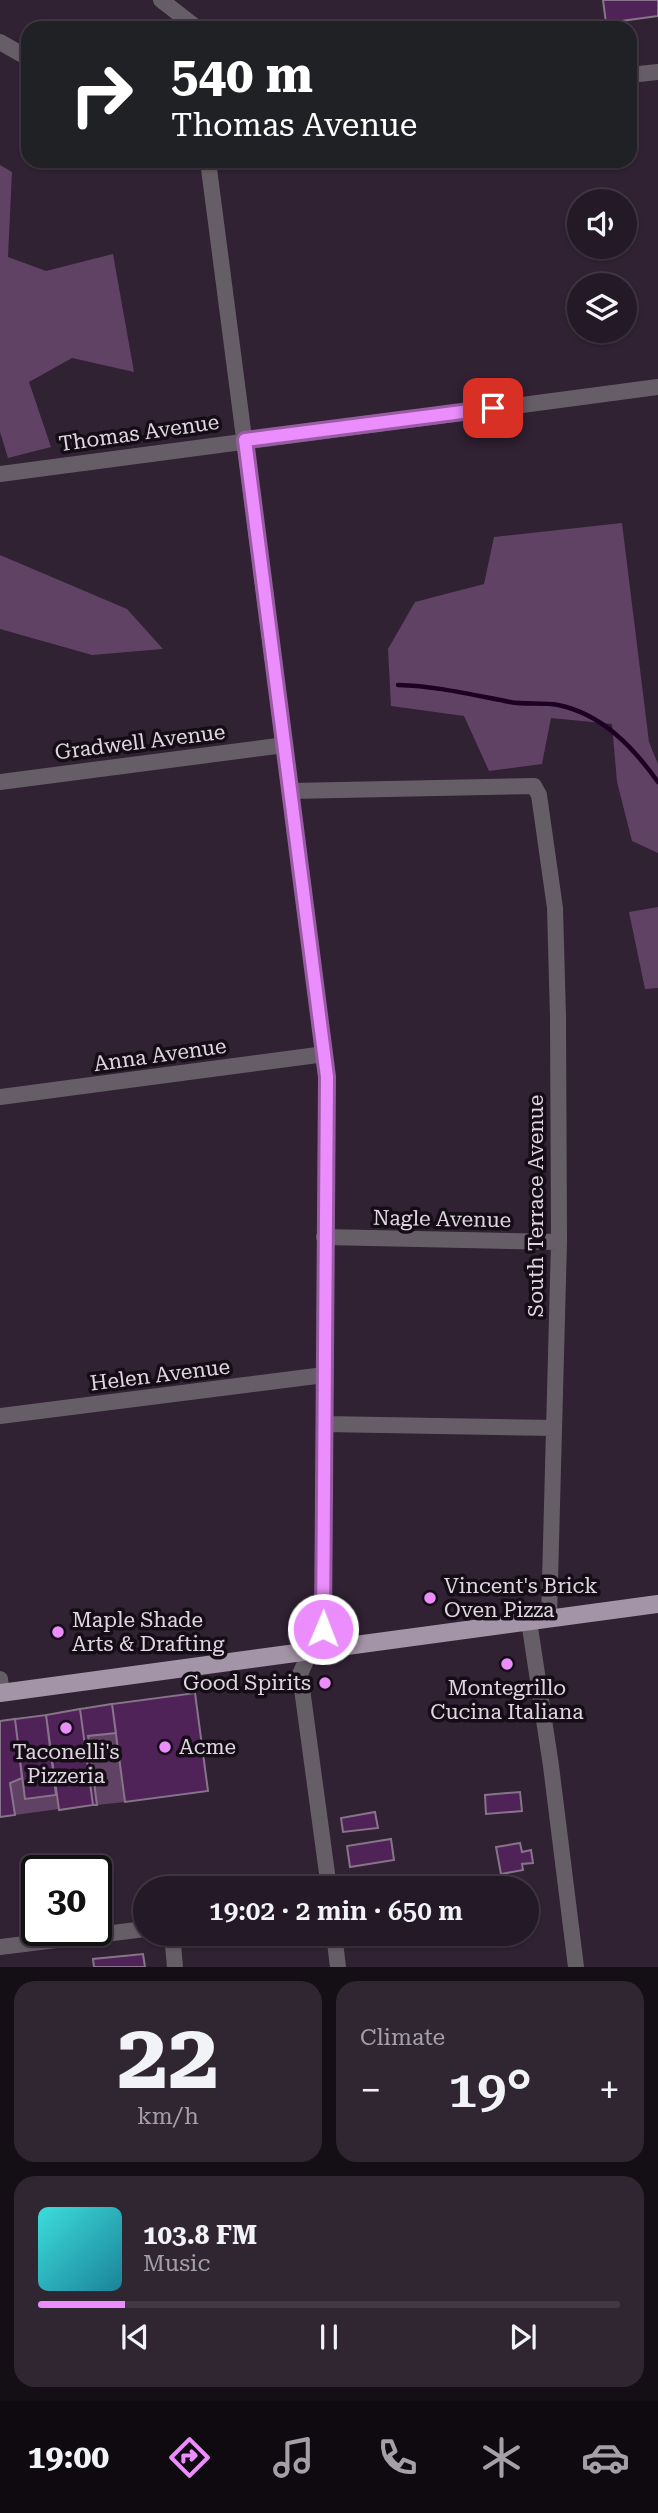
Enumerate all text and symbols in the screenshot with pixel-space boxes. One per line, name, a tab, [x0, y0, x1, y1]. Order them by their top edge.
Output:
text: 540 m	[171, 47, 313, 104]
icon: right	[56, 49, 147, 140]
text: Thomas Avenue	[171, 106, 417, 144]
map controls	[567, 189, 637, 343]
button: sound	[567, 189, 637, 259]
button: layers	[567, 273, 637, 343]
pin	[463, 378, 523, 438]
icon: arrive	[474, 389, 512, 427]
street label: Thomas Avenue	[57, 410, 221, 456]
street label: Gradwell Avenue	[54, 720, 226, 764]
street label: Anna Avenue	[92, 1034, 228, 1076]
street label: South Terrace Avenue	[524, 1095, 548, 1317]
street label: Nagle Avenue	[373, 1206, 511, 1232]
street label: Helen Avenue	[89, 1355, 231, 1395]
place label: Vincent's Brick Oven Pizza	[444, 1574, 598, 1622]
marker: Vincent's Brick Oven Pizza	[422, 1590, 438, 1606]
position arrow	[286, 1592, 360, 1666]
place label: Maple Shade Arts & Drafting	[72, 1608, 224, 1656]
marker: Maple Shade Arts & Drafting	[50, 1624, 66, 1640]
marker: Montegrillo Cucina Italiana	[499, 1656, 515, 1672]
place label: Good Spirits	[183, 1671, 311, 1695]
marker: Good Spirits	[317, 1675, 333, 1691]
place label: Montegrillo Cucina Italiana	[430, 1676, 584, 1724]
marker: Taconelli's Pizzeria	[58, 1720, 74, 1736]
place label: Acme	[179, 1735, 236, 1759]
marker: Acme	[157, 1739, 173, 1755]
place label: Taconelli's Pizzeria	[13, 1740, 119, 1788]
speed limit sign: 30	[21, 1855, 112, 1946]
text: 19:02 · 2 min · 650 m	[209, 1896, 463, 1926]
text: 22	[117, 2004, 219, 2110]
text: Climate	[360, 2024, 445, 2051]
text: 19°	[448, 2059, 532, 2120]
text: −	[360, 2068, 381, 2112]
text: +	[599, 2068, 620, 2112]
text: km/h	[137, 2103, 199, 2130]
text: 103.8 FM	[143, 2220, 257, 2250]
text: Music	[143, 2250, 210, 2277]
icon: previous	[116, 2318, 154, 2356]
icon: pause	[310, 2318, 348, 2356]
icon: next	[504, 2318, 542, 2356]
icon: directions	[165, 2433, 214, 2482]
icon: music	[269, 2433, 318, 2482]
icon: phone	[373, 2433, 422, 2482]
icon: climate	[477, 2433, 526, 2482]
icon: car	[581, 2433, 630, 2482]
text: 19:00	[28, 2438, 109, 2476]

